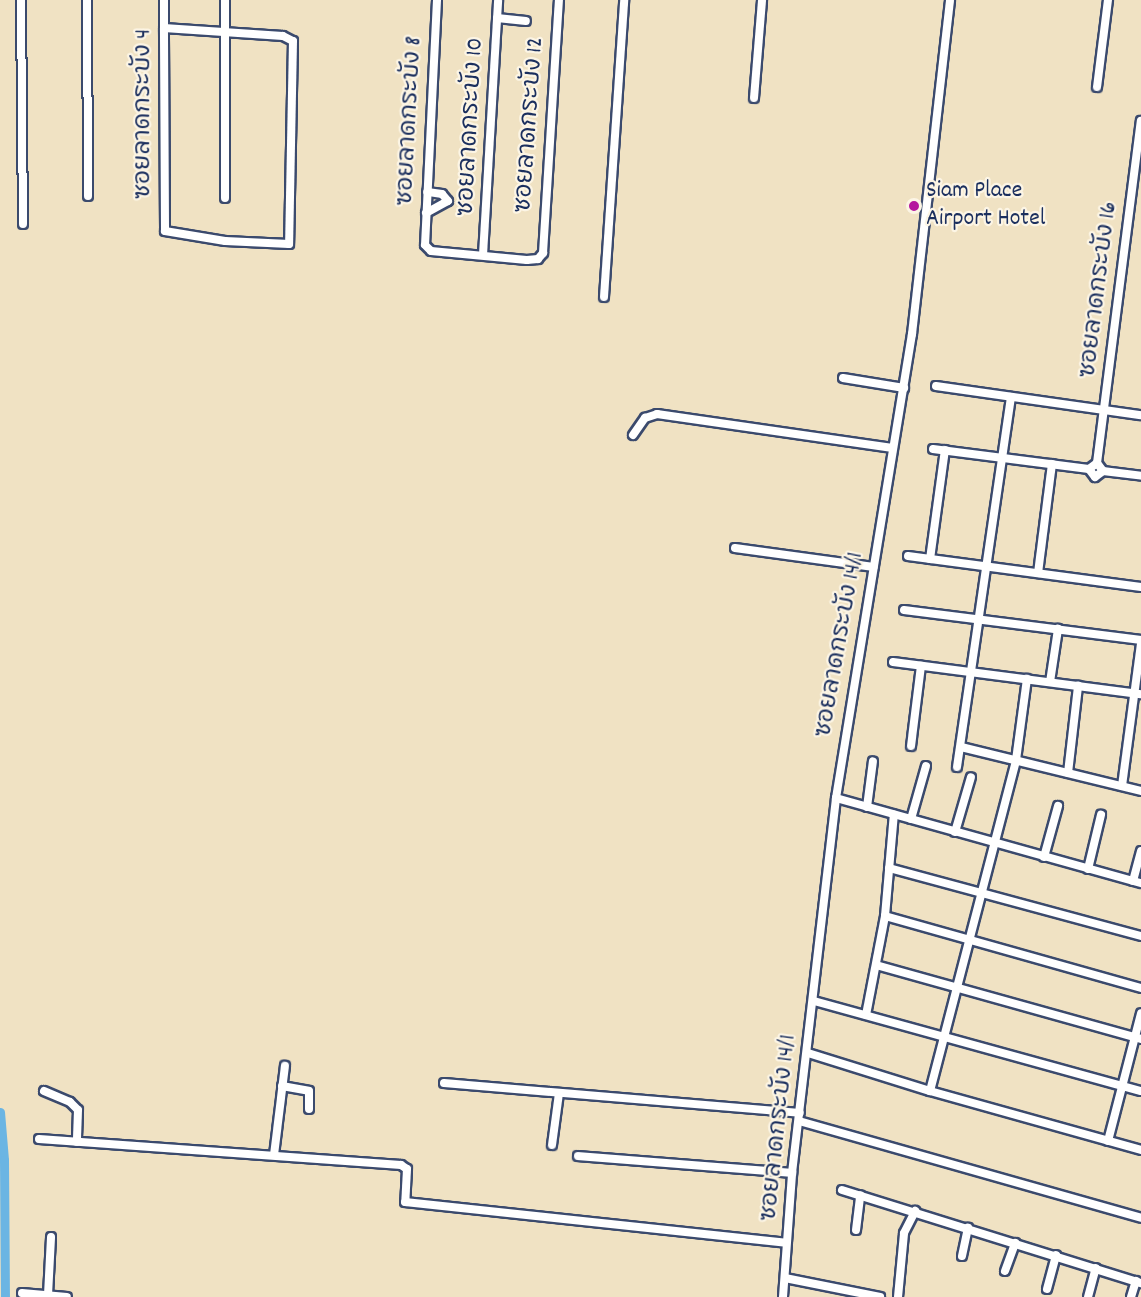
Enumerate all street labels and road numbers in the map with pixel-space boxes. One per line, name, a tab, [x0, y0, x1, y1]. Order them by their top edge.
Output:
street label: ซอยลาดกระบัง 4	[131, 29, 159, 199]
street label: ซอยลาดกระบัง 8	[392, 35, 430, 207]
street label: ซอยลาดกระบัง 12	[510, 36, 552, 214]
street label: ซอยลาดกระบัง 10	[453, 37, 491, 217]
street label: ซอยลาดกระบัง 16	[1075, 200, 1125, 380]
street label: ซอยลาดกระบัง 14/1	[811, 550, 871, 740]
street label: ซอยลาดกระบัง 14/1	[756, 1033, 804, 1223]

